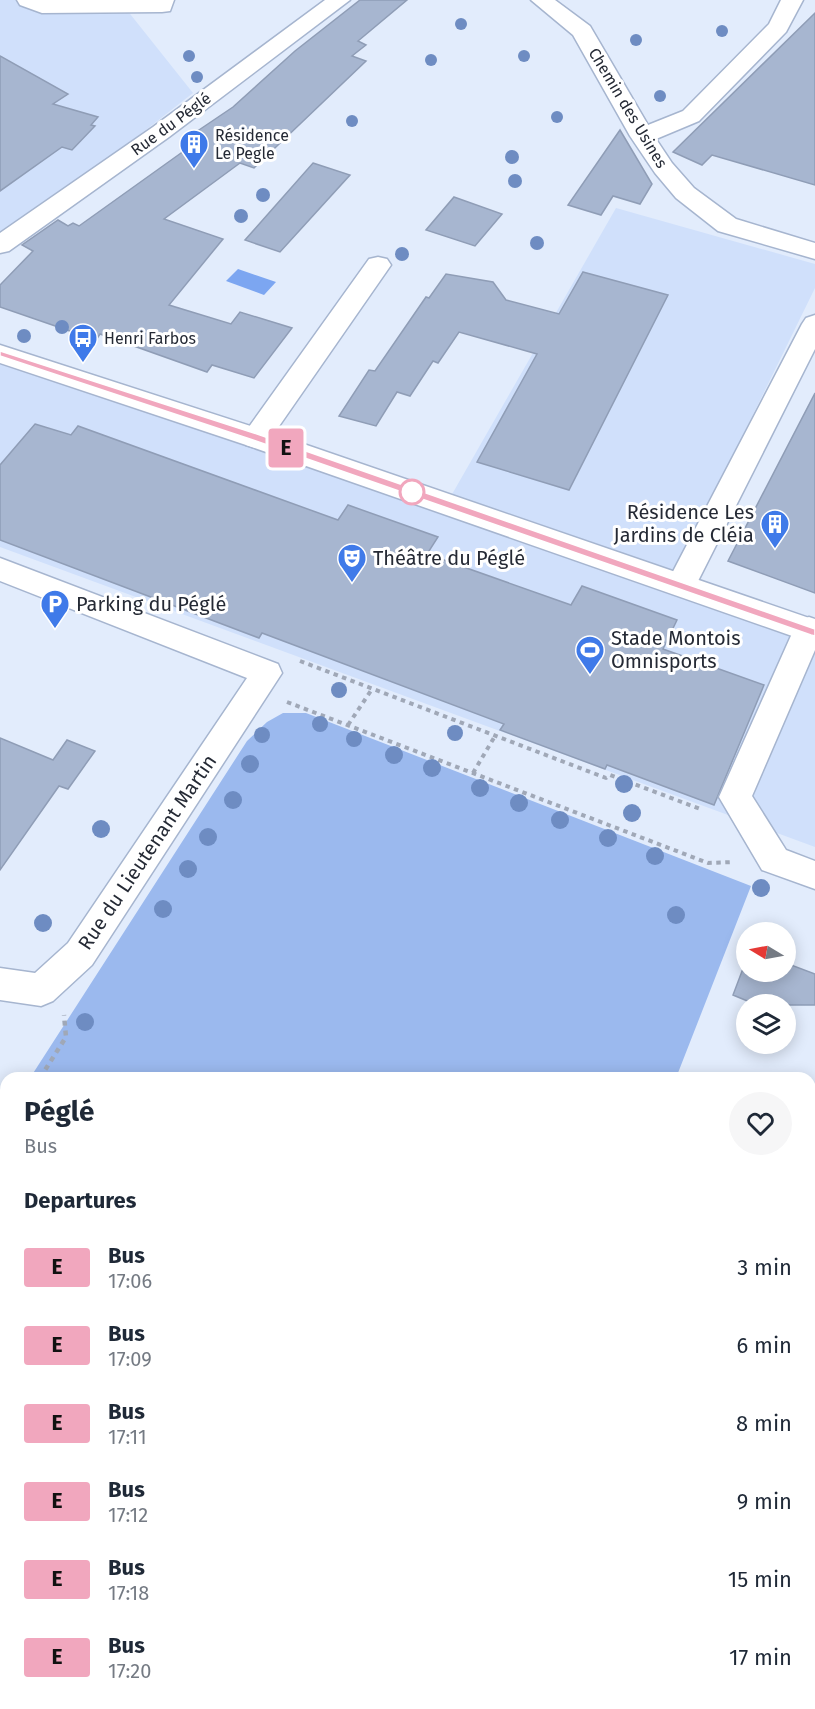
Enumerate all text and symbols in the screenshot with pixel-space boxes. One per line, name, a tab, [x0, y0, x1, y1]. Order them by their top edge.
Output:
street label: Chemin des Usines	[585, 44, 671, 172]
street label: Rue du Péglé	[127, 89, 215, 159]
place label: Résidence Le Pegle	[215, 126, 289, 163]
building icon: Résidence Le Pegle	[178, 128, 210, 170]
bus stop icon: Henri Farbos	[67, 322, 99, 364]
place label: Henri Farbos	[104, 329, 196, 348]
line badge: E	[266, 428, 306, 468]
text: E	[280, 435, 292, 461]
unlabelled marker	[399, 479, 425, 505]
place label: Résidence Les Jardins de Cléia	[614, 500, 754, 547]
building icon: Résidence Les Jardins de Cléia	[759, 508, 791, 550]
theatre icon: Théâtre du Péglé	[336, 542, 368, 584]
place label: Théâtre du Péglé	[373, 546, 525, 570]
parking icon: Parking du Péglé	[39, 588, 71, 630]
place label: Parking du Péglé	[76, 592, 226, 616]
place label: Stade Montois Omnisports	[611, 626, 741, 673]
sports icon: Stade Montois Omnisports	[574, 634, 606, 676]
street label: Rue du Lieutenant Martin	[73, 750, 221, 954]
north arrow	[736, 922, 796, 982]
map controls	[736, 922, 796, 1054]
button: layers	[736, 994, 796, 1054]
button: heart	[729, 1092, 792, 1155]
text: Péglé	[24, 1095, 94, 1128]
text: Bus	[24, 1134, 57, 1158]
text: Departures	[24, 1187, 136, 1214]
text: Bus	[108, 1242, 145, 1269]
text: E	[51, 1254, 63, 1280]
text: 3 min	[737, 1254, 792, 1281]
text: 17:06	[108, 1269, 152, 1293]
text: Bus	[108, 1320, 145, 1347]
text: E	[51, 1332, 63, 1358]
text: 6 min	[736, 1332, 792, 1359]
text: 17:09	[108, 1347, 152, 1371]
text: Bus	[108, 1398, 145, 1425]
text: E	[51, 1410, 63, 1436]
text: 8 min	[736, 1410, 792, 1437]
text: 17:11	[108, 1425, 147, 1449]
text: Bus	[108, 1476, 145, 1503]
text: E	[51, 1488, 63, 1514]
text: 9 min	[737, 1488, 792, 1515]
text: 17:12	[108, 1503, 148, 1527]
text: Bus	[108, 1554, 145, 1581]
text: E	[51, 1566, 63, 1592]
text: 15 min	[728, 1566, 792, 1593]
text: 17:18	[108, 1581, 149, 1605]
text: Bus	[108, 1632, 145, 1659]
text: E	[51, 1644, 63, 1670]
text: 17 min	[729, 1644, 792, 1671]
text: 17:20	[108, 1659, 151, 1683]

